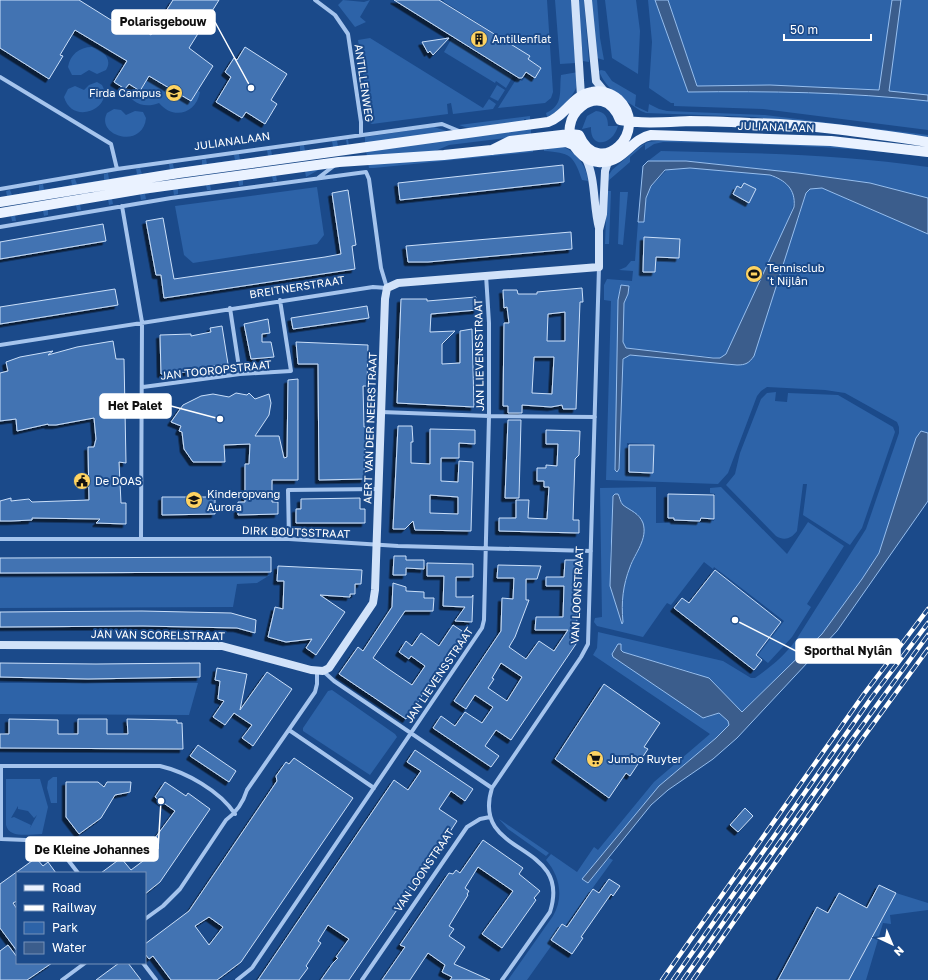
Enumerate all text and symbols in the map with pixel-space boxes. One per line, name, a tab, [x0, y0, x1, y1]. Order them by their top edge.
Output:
callout: Polarisgebouw	[112, 10, 215, 34]
text: Polarisgebouw	[120, 14, 207, 29]
scale bar	[784, 16, 871, 42]
text: 50 m	[790, 22, 818, 37]
building icon: Antillenflat	[469, 29, 489, 49]
place label: Antillenflat	[492, 32, 552, 45]
street label: ANTILLENWEG	[353, 43, 376, 123]
school or university icon: Firda Campus	[164, 83, 184, 103]
place label: Firda Campus	[89, 86, 161, 99]
street label: JULIANALAAN	[737, 119, 815, 134]
street label: JULIANALAAN	[193, 129, 271, 152]
place label: Tennisclub 't Nijlân	[767, 261, 825, 287]
sports icon: Tennisclub 't Nijlân	[744, 264, 764, 284]
street label: BREITNERSTRAAT	[248, 273, 346, 300]
street label: JAN LIEVENSSTRAAT	[471, 299, 486, 411]
street label: AERT VAN DER NEERSTRAAT	[360, 352, 379, 504]
street label: JAN TOOROPSTRAAT	[160, 357, 273, 382]
callout: Het Palet	[100, 394, 171, 418]
text: Het Palet	[108, 398, 162, 413]
public building icon: De DOAS	[72, 471, 92, 491]
place label: De DOAS	[95, 474, 142, 487]
place label: Kinderopvang Aurora	[207, 487, 280, 513]
school or university icon: Kinderopvang Aurora	[184, 490, 204, 510]
street label: DIRK BOUTSSTRAAT	[242, 523, 351, 540]
street label: VAN LOONSTRAAT	[567, 546, 586, 644]
street label: JAN LIEVENSSTRAAT	[402, 624, 476, 725]
street label: JAN VAN SCORELSTRAAT	[91, 627, 225, 642]
callout: Sporthal Nylân	[796, 639, 900, 663]
text: Sporthal Nylân	[804, 643, 892, 658]
supermarket icon: Jumbo Ruyter	[585, 749, 605, 769]
place label: Jumbo Ruyter	[608, 752, 683, 765]
street label: VAN LOONSTRAAT	[391, 826, 456, 914]
callout: De Kleine Johannes	[26, 837, 158, 861]
text: De Kleine Johannes	[34, 842, 150, 857]
legend	[16, 872, 146, 964]
text: Road	[52, 880, 81, 895]
text: Railway	[52, 900, 97, 915]
text: Park	[52, 920, 78, 935]
north arrow	[872, 924, 912, 964]
text: Water	[52, 940, 86, 955]
text: N	[892, 944, 907, 959]

